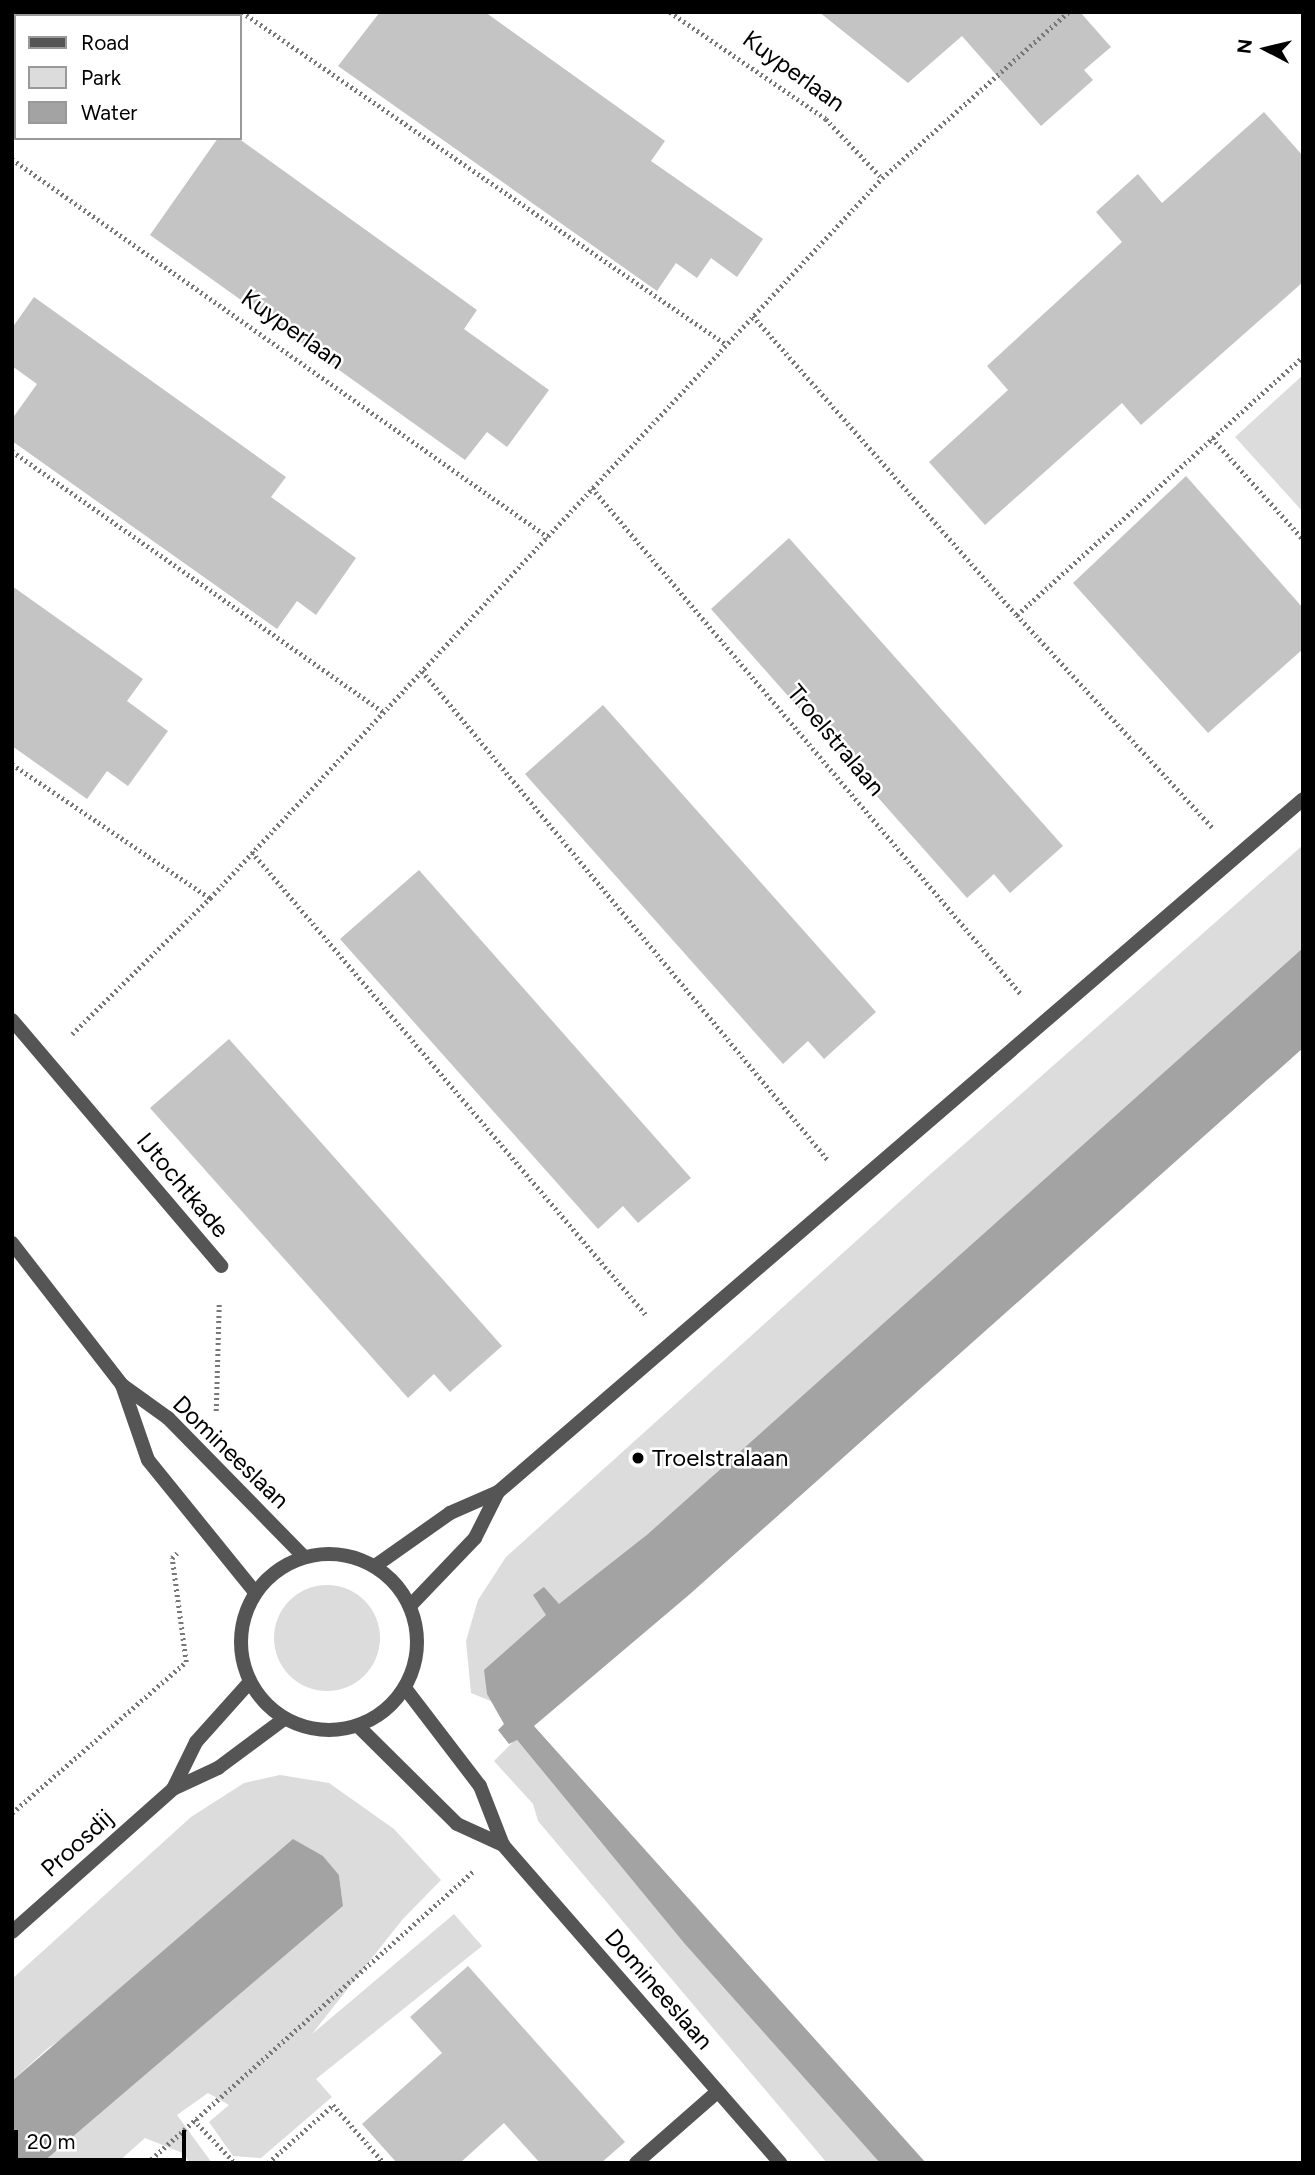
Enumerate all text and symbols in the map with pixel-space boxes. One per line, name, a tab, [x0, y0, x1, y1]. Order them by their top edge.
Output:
legend	[14, 14, 242, 140]
north arrow	[1231, 14, 1301, 84]
street label: Kuyperlaan	[737, 24, 851, 118]
text: Road	[81, 30, 129, 55]
text: N	[1232, 38, 1257, 55]
text: Park	[81, 65, 121, 90]
text: Water	[81, 100, 137, 125]
street label: Kuyperlaan	[236, 283, 350, 375]
street label: Troelstralaan	[781, 679, 891, 801]
street label: IJtochtkade	[131, 1127, 235, 1243]
street label: Domineeslaan	[167, 1389, 295, 1515]
place label: Troelstralaan	[652, 1444, 788, 1472]
marker: Troelstralaan	[630, 1450, 646, 1466]
street label: Proosdij	[35, 1803, 119, 1883]
street label: Domineeslaan	[599, 1923, 719, 2055]
scale bar	[18, 2116, 189, 2160]
text: 20 m	[27, 2129, 75, 2154]

